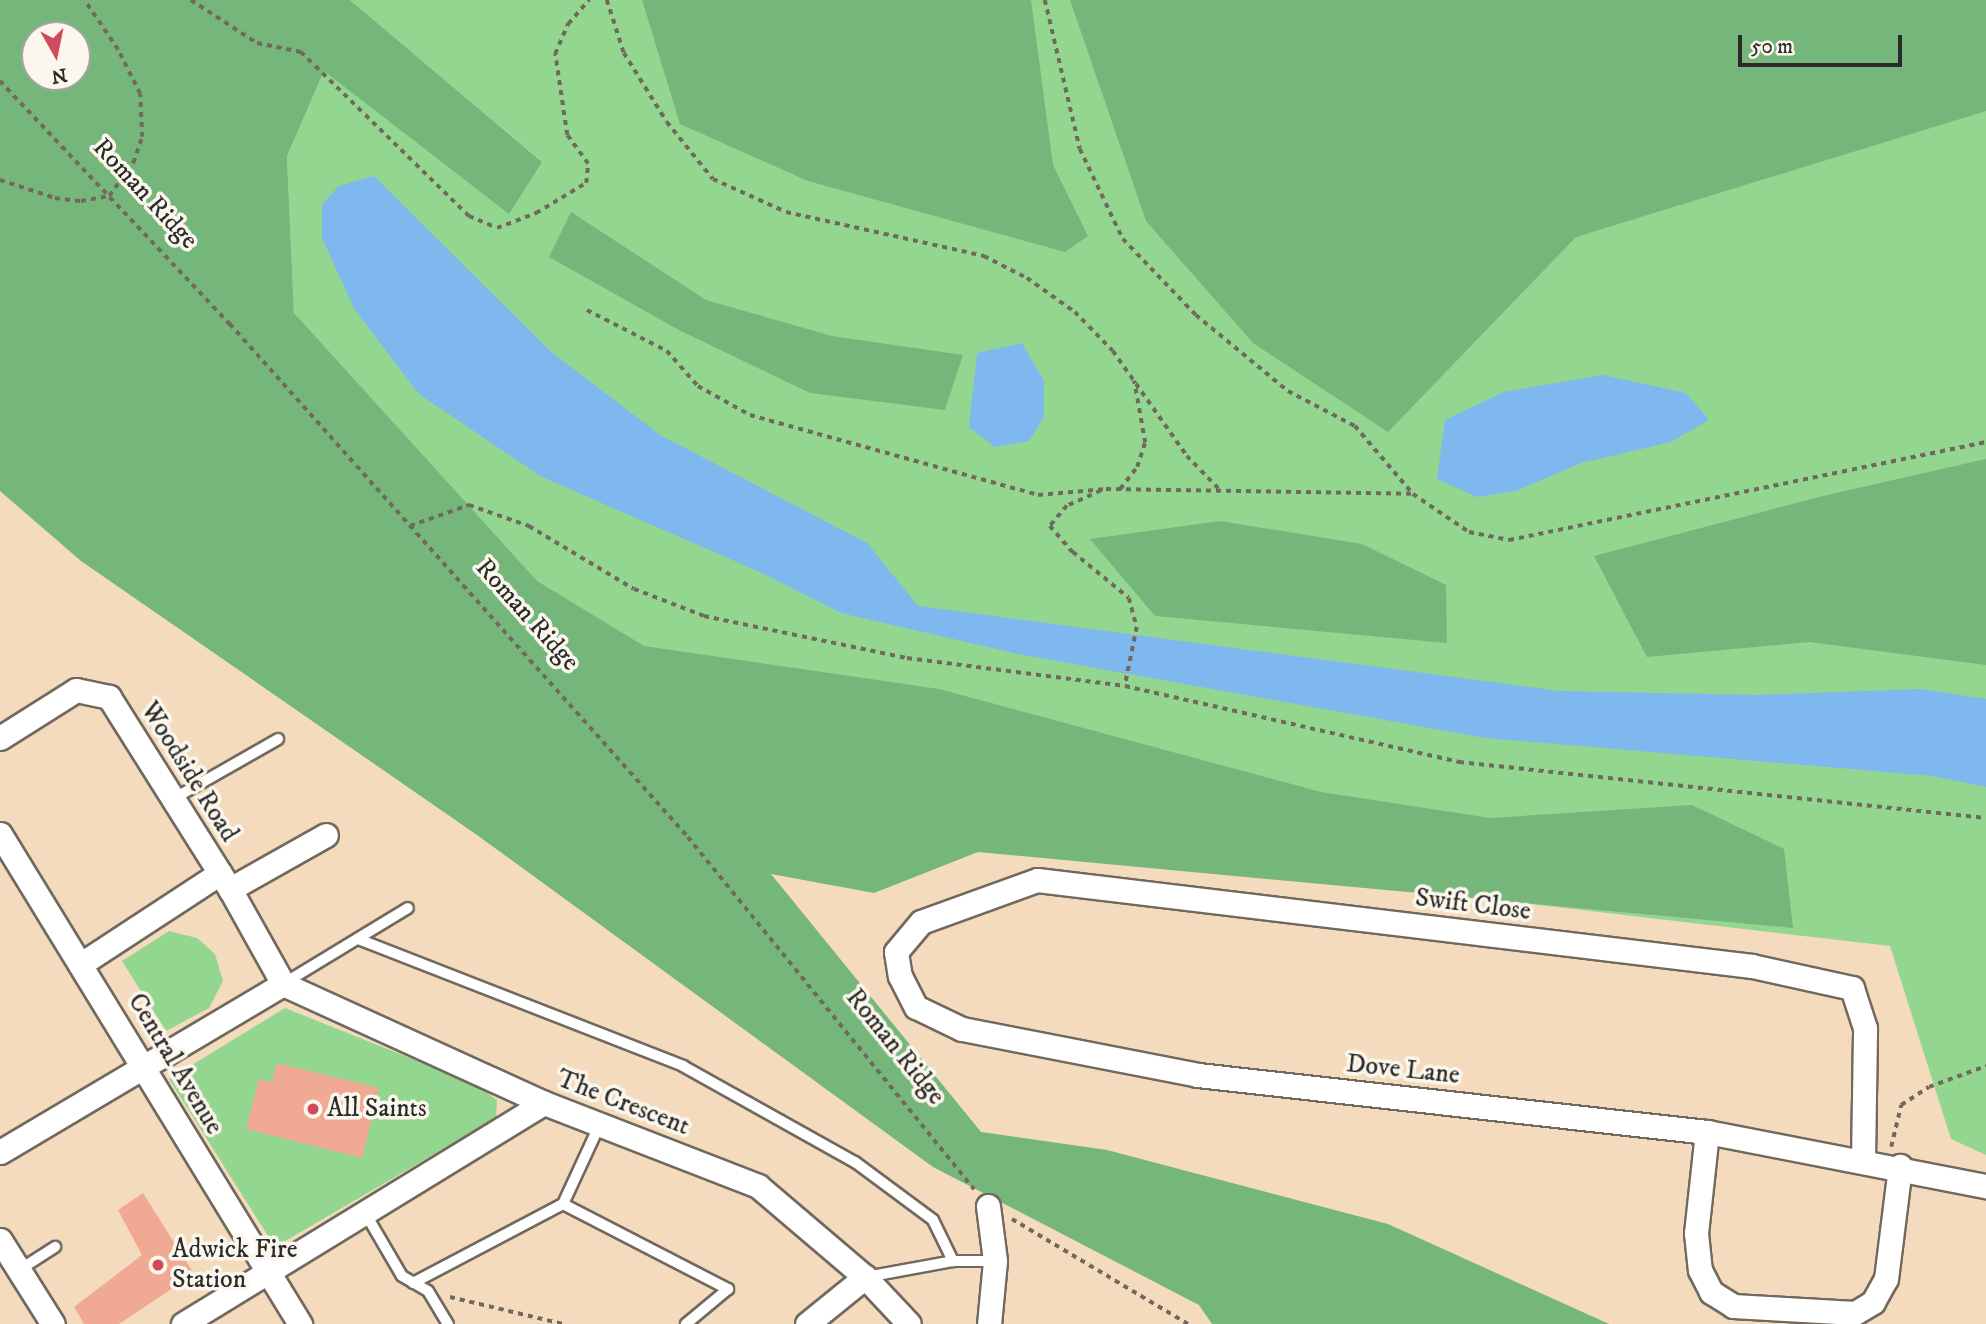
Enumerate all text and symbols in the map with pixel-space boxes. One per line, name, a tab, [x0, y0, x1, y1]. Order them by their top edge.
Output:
north arrow	[21, 21, 91, 91]
scale bar	[1741, 21, 1906, 65]
text: 50 m	[1751, 34, 1793, 60]
text: N	[50, 63, 69, 88]
street label: Roman Ridge	[86, 132, 204, 256]
street label: Roman Ridge	[469, 553, 585, 677]
street label: Woodside Road	[134, 696, 244, 848]
street label: Swift Close	[1414, 882, 1532, 928]
street label: Roman Ridge	[839, 983, 951, 1111]
street label: Central Avenue	[121, 988, 229, 1140]
street label: Dove Lane	[1345, 1049, 1461, 1091]
street label: The Crescent	[552, 1063, 694, 1143]
place label: All Saints	[327, 1093, 427, 1125]
marker: All Saints	[305, 1101, 321, 1117]
place label: Adwick Fire Station	[172, 1234, 297, 1296]
marker: Adwick Fire Station	[150, 1257, 166, 1273]

